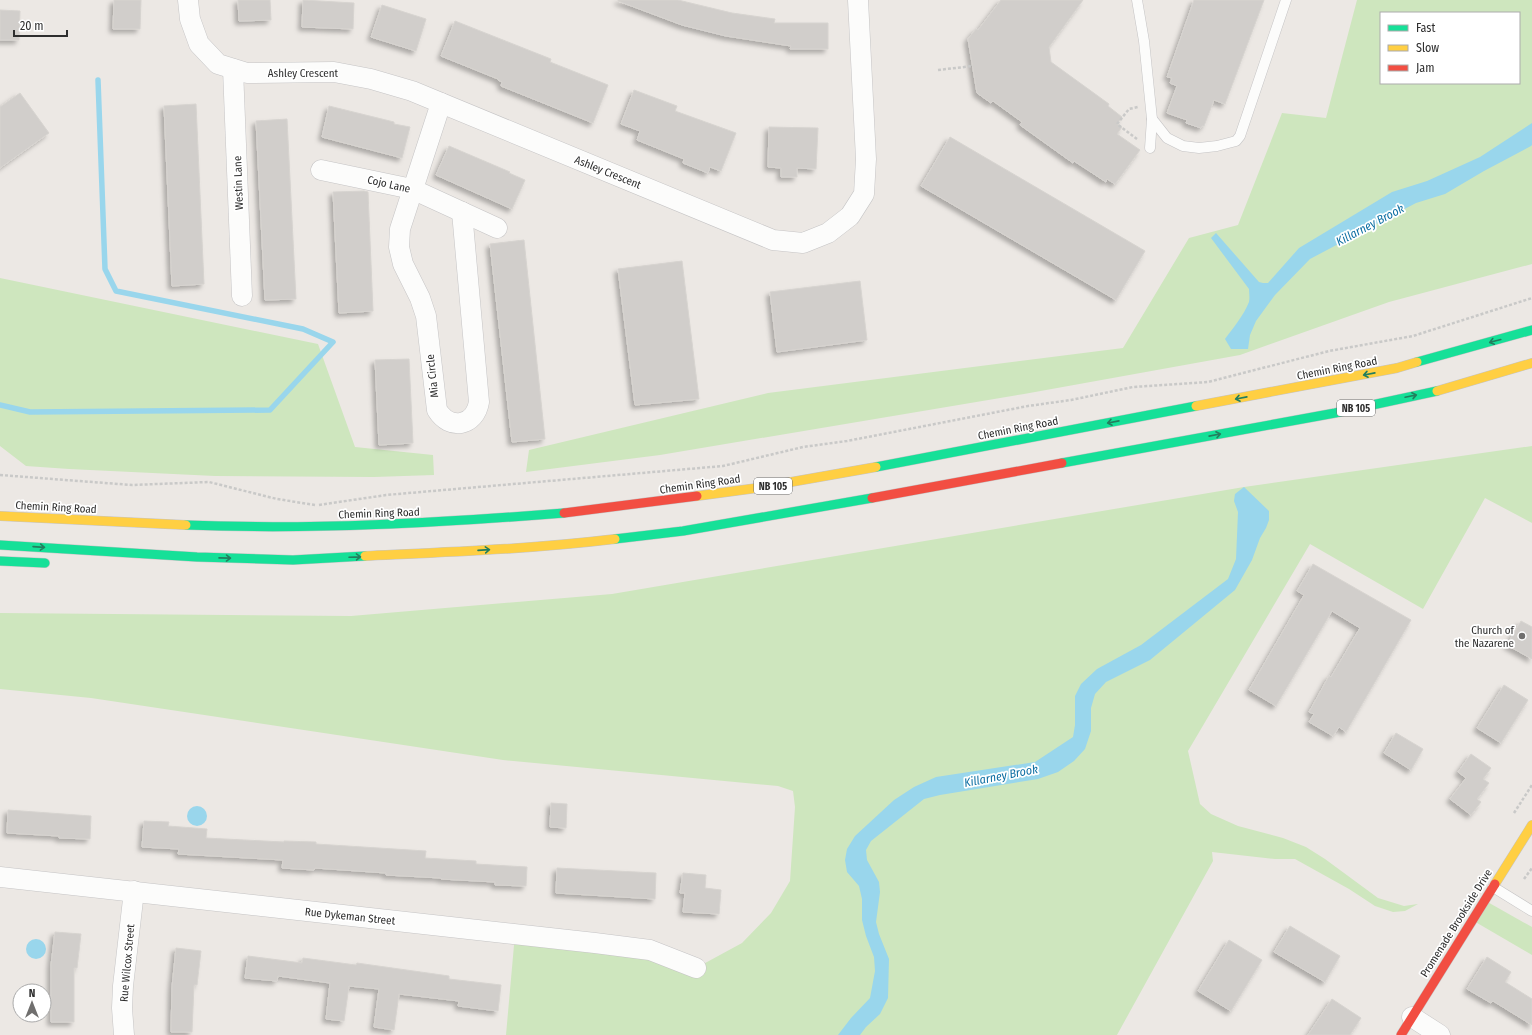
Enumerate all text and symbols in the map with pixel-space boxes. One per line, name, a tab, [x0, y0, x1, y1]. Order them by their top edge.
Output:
scale bar	[14, 12, 67, 38]
legend	[1380, 12, 1520, 84]
text: 20 m	[20, 19, 44, 33]
text: Fast	[1416, 21, 1435, 35]
text: Slow	[1416, 41, 1439, 55]
text: Jam	[1416, 61, 1434, 75]
street label: Ashley Crescent	[268, 67, 339, 80]
street label: Ashley Crescent	[573, 153, 643, 192]
street label: Westin Lane	[231, 156, 246, 210]
street label: Cojo Lane	[366, 173, 412, 196]
water label: Killarney Brook	[1334, 201, 1406, 249]
one-way arrow	[1488, 338, 1501, 345]
street label: Mia Circle	[424, 354, 441, 398]
street label: Chemin Ring Road	[1296, 354, 1378, 383]
one-way arrow	[1363, 370, 1376, 378]
one-way arrow	[1404, 392, 1417, 400]
one-way arrow	[1235, 394, 1248, 402]
road number: NB 105	[1337, 400, 1375, 416]
street label: Chemin Ring Road	[977, 414, 1059, 443]
one-way arrow	[1107, 419, 1120, 427]
one-way arrow	[1208, 431, 1221, 439]
street label: Chemin Ring Road	[659, 472, 741, 497]
road number: NB 105	[754, 478, 792, 494]
street label: Chemin Ring Road	[15, 499, 97, 516]
street label: Chemin Ring Road	[338, 506, 420, 521]
one-way arrow	[32, 544, 45, 551]
one-way arrow	[477, 547, 490, 554]
one-way arrow	[348, 553, 361, 561]
one-way arrow	[218, 554, 231, 562]
place label: Church of the Nazarene	[1455, 624, 1515, 650]
marker: Church of the Nazarene	[1517, 631, 1527, 641]
water label: Killarney Brook	[963, 762, 1039, 790]
street label: Promenade Brookside Drive	[1418, 867, 1495, 980]
street label: Rue Dykeman Street	[304, 905, 396, 928]
street label: Rue Wilcox Street	[118, 923, 137, 1003]
north arrow	[12, 983, 52, 1023]
text: N	[29, 987, 35, 1000]

